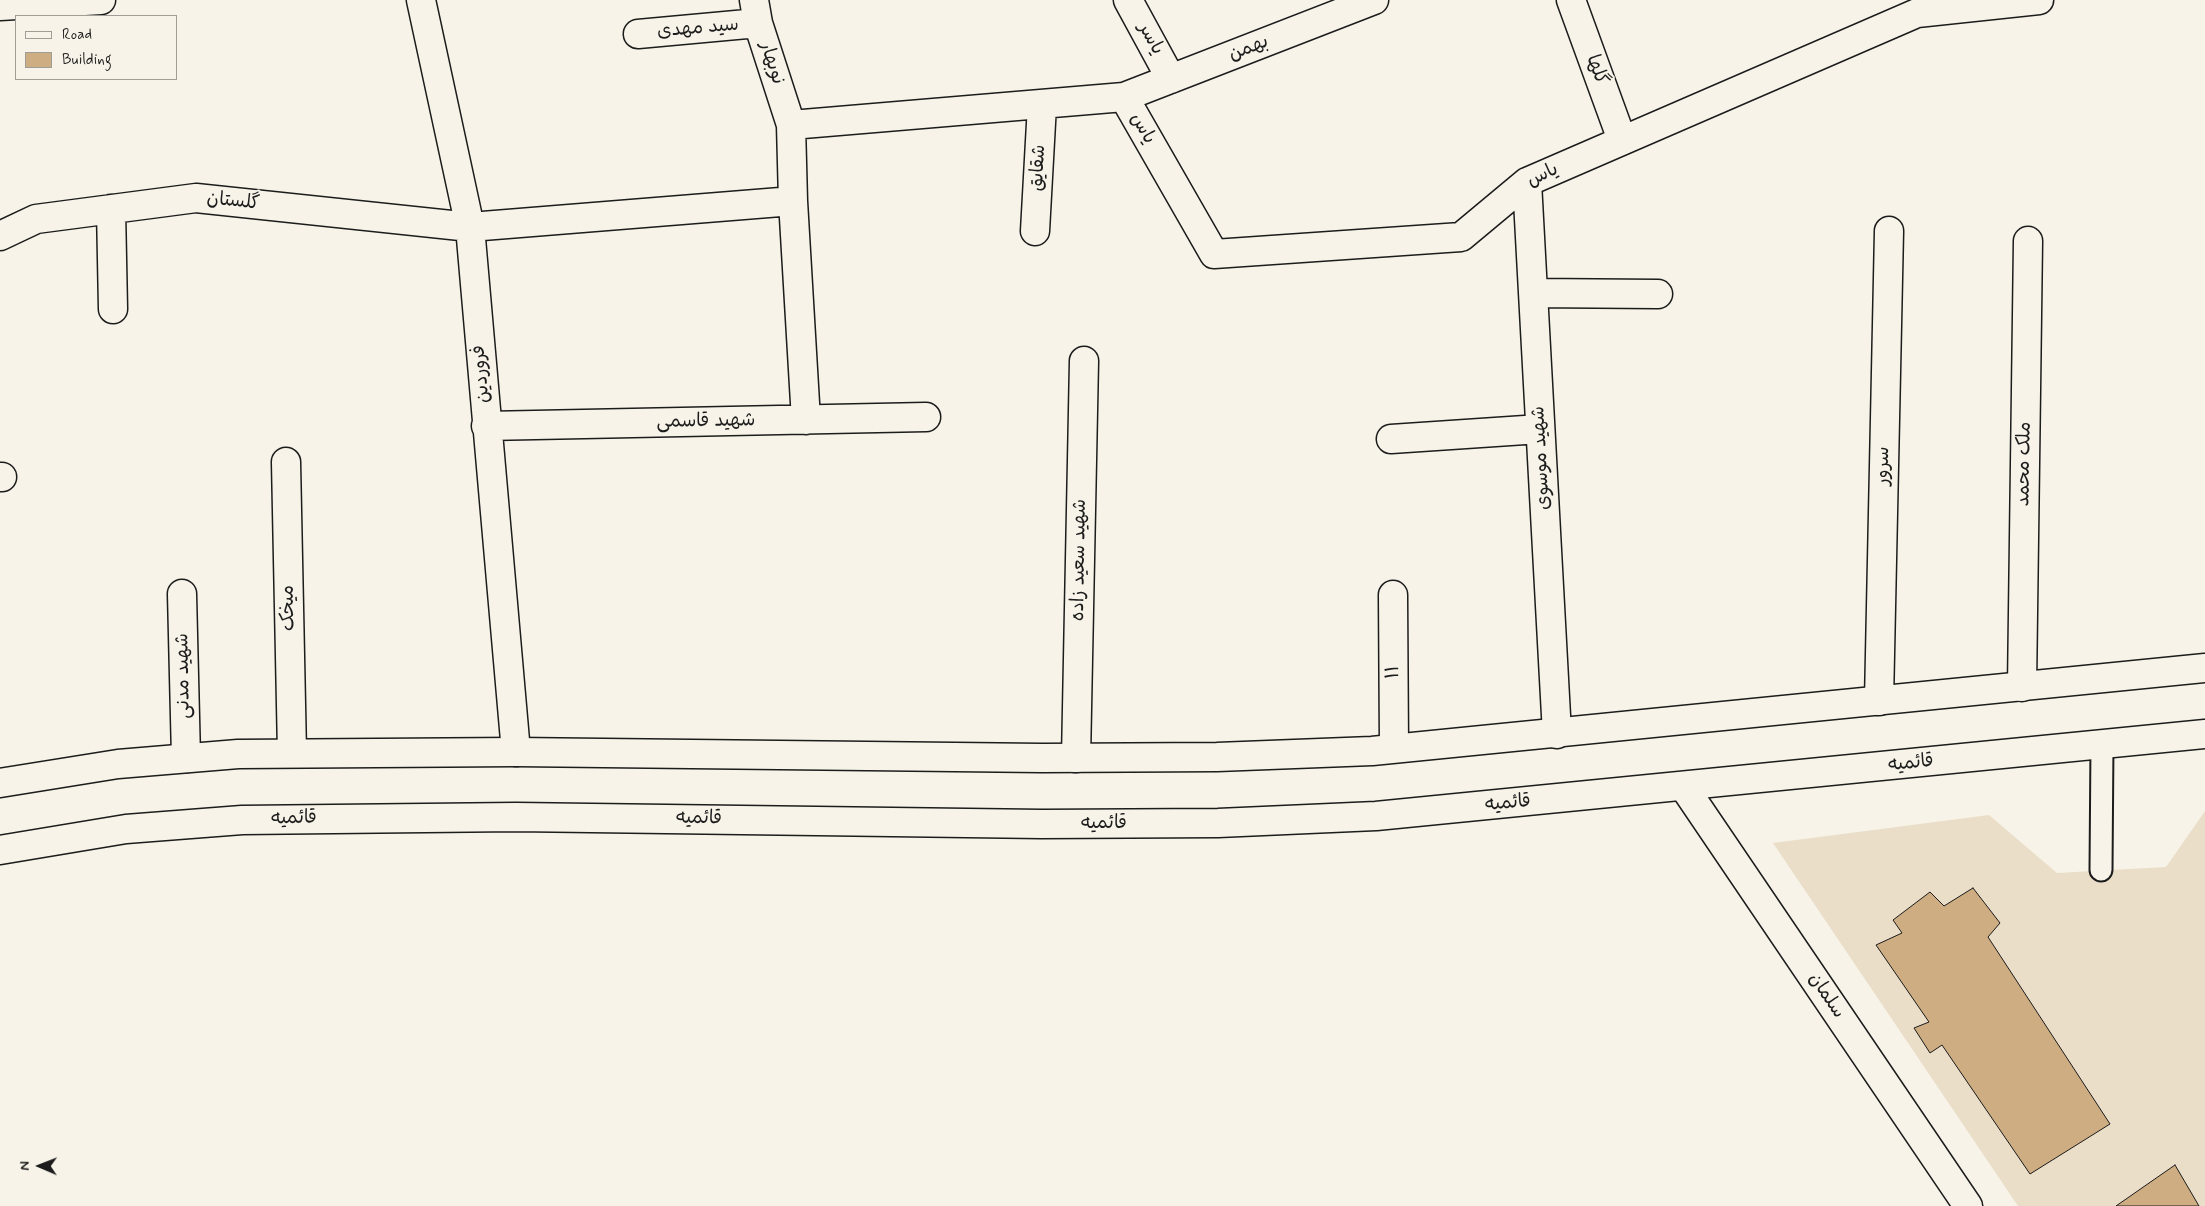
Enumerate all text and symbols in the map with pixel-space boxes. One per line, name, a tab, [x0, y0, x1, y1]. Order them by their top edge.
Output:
street label: سید مهدی	[656, 14, 740, 44]
legend	[15, 15, 178, 80]
street label: یاسر	[1132, 19, 1168, 59]
text: Road	[62, 25, 92, 45]
street label: بهمن	[1226, 31, 1272, 67]
street label: نوبهار	[753, 39, 789, 87]
text: Building	[62, 50, 112, 70]
street label: گلها	[1580, 52, 1612, 88]
street label: یاس	[1124, 109, 1160, 149]
street label: شقایق	[1026, 144, 1052, 192]
street label: یاس	[1524, 159, 1562, 193]
street label: گلستان	[205, 188, 261, 216]
street label: فروردین	[468, 344, 496, 404]
street label: شهید موسوی	[1528, 405, 1556, 511]
street label: شهید قاسمی	[656, 410, 756, 434]
street label: ملک محمد	[2013, 421, 2037, 507]
street label: سرور	[1872, 446, 1896, 486]
street label: شهید سعید زاده	[1068, 499, 1092, 621]
street label: میخک	[277, 585, 301, 631]
street label: شهید مدنی	[172, 633, 196, 719]
street label: ۱۱	[1382, 665, 1406, 679]
street label: قائمیه	[1887, 750, 1935, 778]
street label: قائمیه	[1484, 791, 1532, 817]
street label: قائمیه	[271, 807, 317, 831]
street label: قائمیه	[676, 807, 722, 831]
street label: قائمیه	[1081, 813, 1127, 835]
street label: سلمان	[1803, 969, 1849, 1023]
north arrow	[15, 1141, 65, 1191]
text: N	[16, 1161, 34, 1171]

